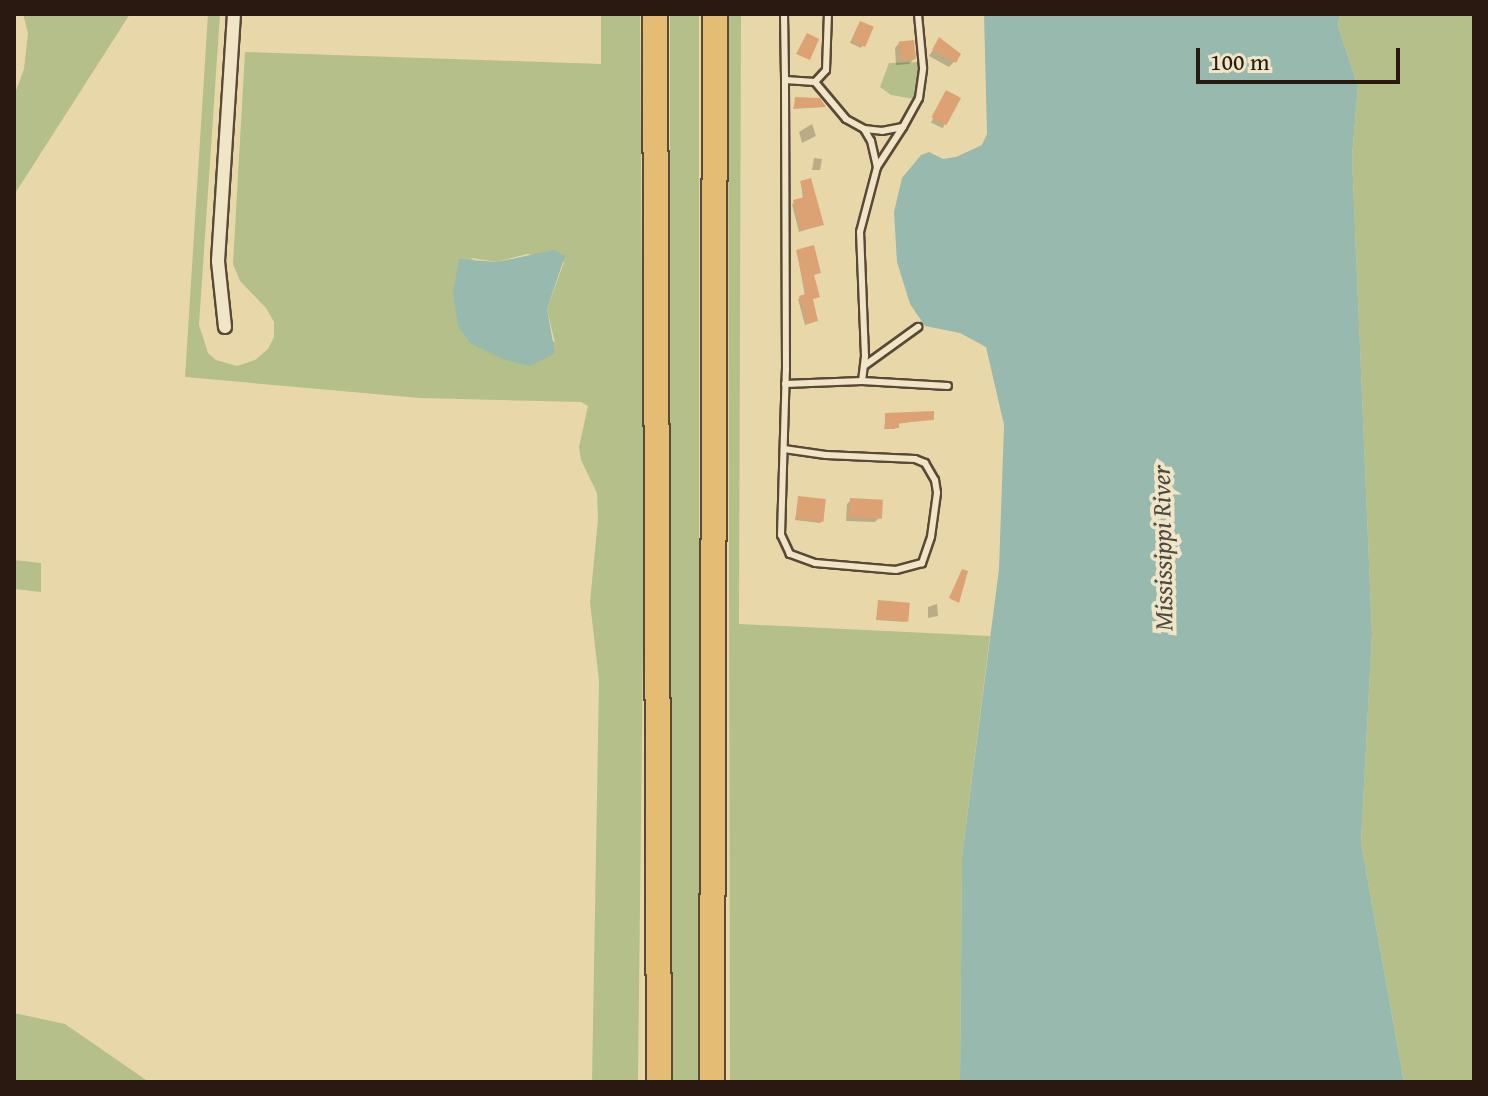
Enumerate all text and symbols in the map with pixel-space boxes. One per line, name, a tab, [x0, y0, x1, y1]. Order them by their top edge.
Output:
scale bar	[1200, 32, 1404, 82]
text: 100 m	[1210, 44, 1270, 79]
water label: Mississippi River	[1145, 465, 1179, 631]

